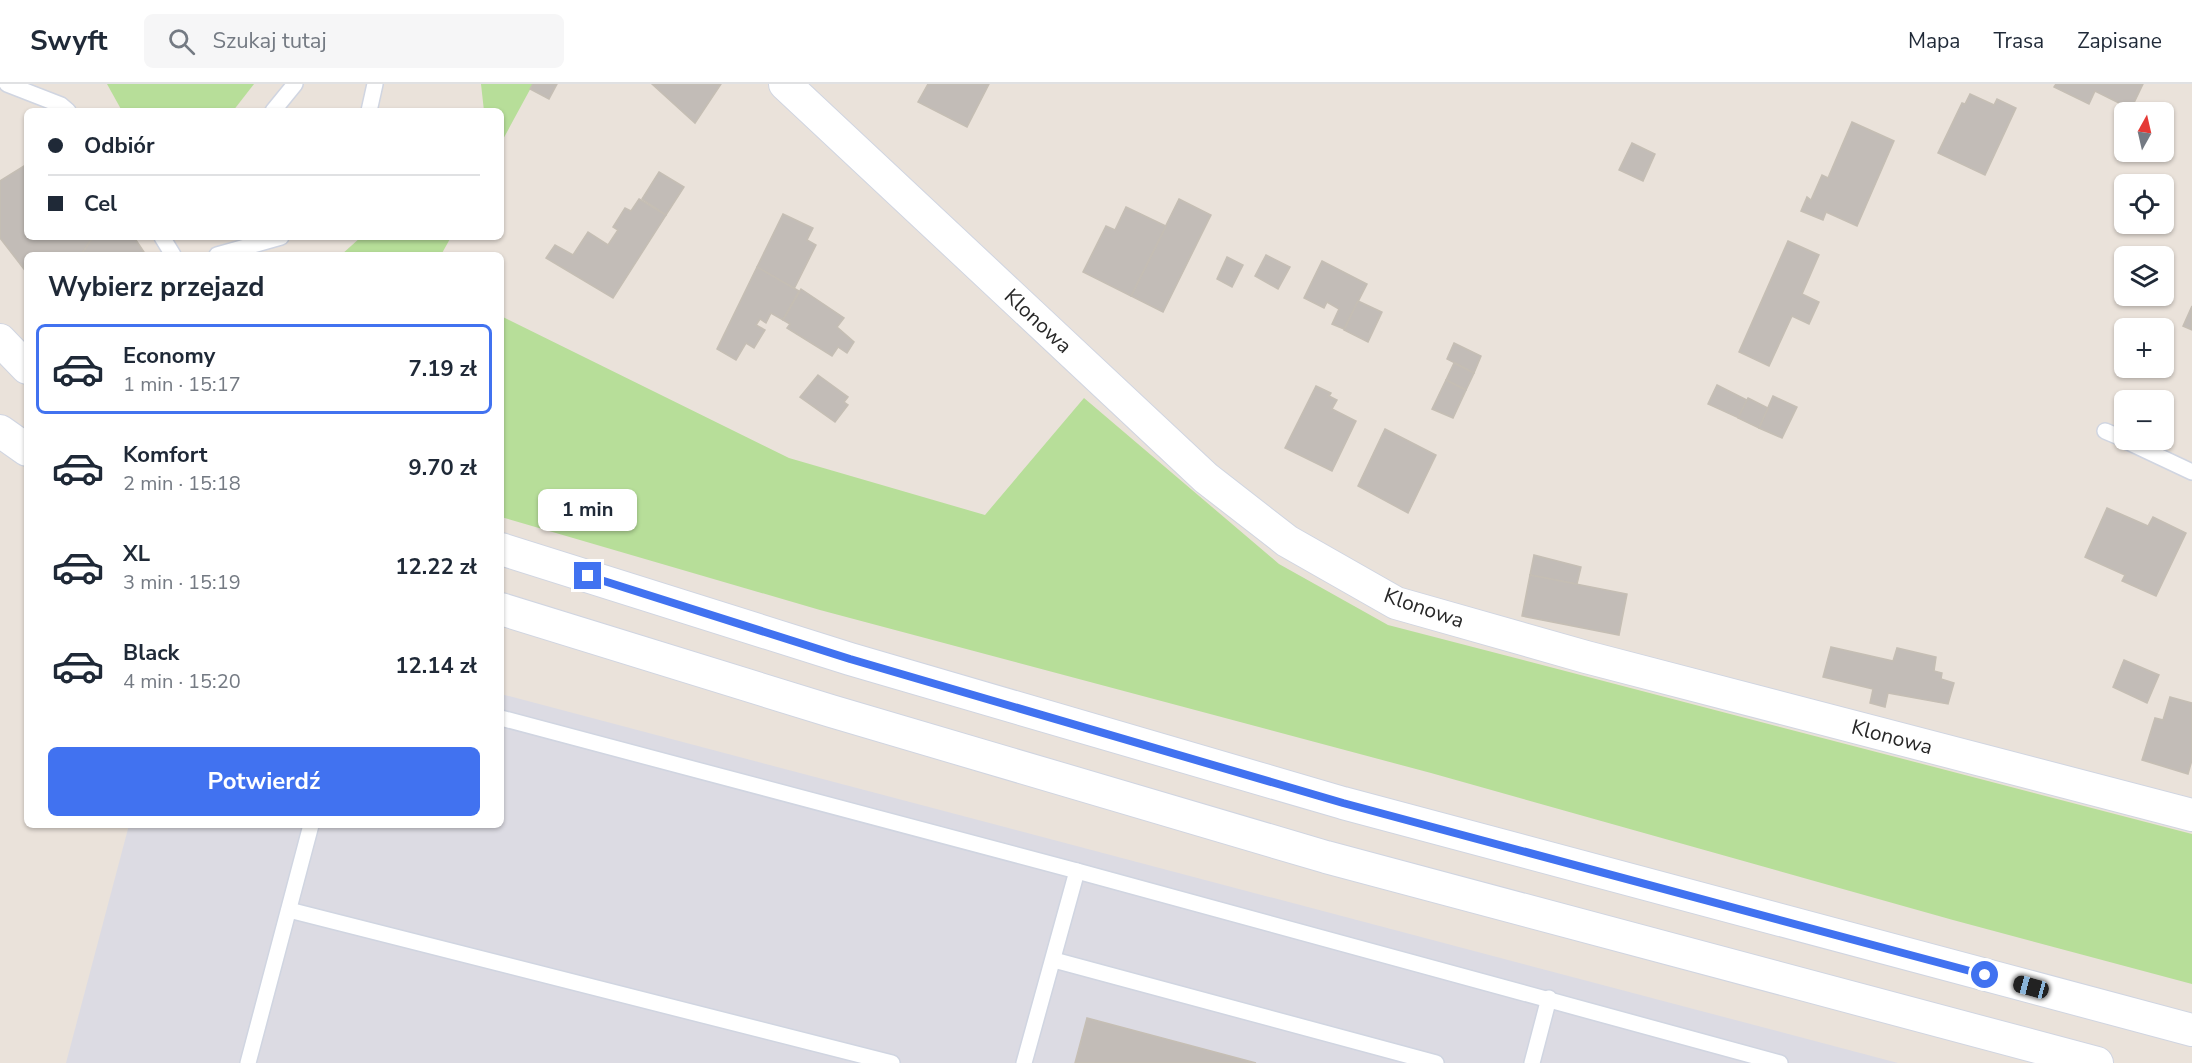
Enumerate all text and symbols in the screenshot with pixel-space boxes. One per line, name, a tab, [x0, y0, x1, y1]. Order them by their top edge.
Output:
search box	[144, 14, 564, 68]
text: Swyft	[30, 22, 108, 60]
icon: search	[165, 25, 198, 58]
text: Szukaj tutaj	[213, 26, 327, 56]
text: Mapa	[1908, 27, 1960, 55]
text: Trasa	[1993, 27, 2044, 55]
text: Zapisane	[2077, 27, 2162, 55]
north arrow	[2114, 102, 2174, 162]
map controls	[2114, 102, 2174, 450]
text: Odbiór	[84, 131, 155, 161]
button: locate	[2114, 174, 2174, 234]
text: Cel	[84, 189, 117, 219]
button: layers	[2114, 246, 2174, 306]
text: Wybierz przejazd	[48, 269, 265, 306]
street label: Klonowa	[998, 282, 1078, 360]
button: +	[2114, 318, 2174, 378]
text: Economy	[123, 341, 215, 371]
icon: car	[51, 342, 105, 396]
text: 7.19 zł	[409, 354, 477, 384]
text: 1 min · 15:17	[123, 371, 241, 398]
button: −	[2114, 390, 2174, 450]
text: Komfort	[123, 440, 207, 470]
icon: car	[51, 441, 105, 495]
text: 9.70 zł	[409, 453, 477, 483]
text: 2 min · 15:18	[123, 470, 241, 497]
callout: 1 min	[538, 489, 638, 531]
text: 1 min	[562, 496, 613, 523]
text: XL	[123, 539, 150, 569]
icon: car	[51, 540, 105, 594]
text: 12.22 zł	[395, 552, 477, 582]
route end	[574, 562, 601, 589]
text: 3 min · 15:19	[123, 569, 241, 596]
street label: Klonowa	[1380, 581, 1468, 635]
text: Black	[123, 638, 179, 668]
icon: car	[51, 639, 105, 693]
text: 12.14 zł	[395, 651, 477, 681]
text: 4 min · 15:20	[123, 668, 241, 695]
street label: Klonowa	[1848, 713, 1936, 761]
button: Potwierdź	[48, 747, 480, 816]
route start	[1971, 961, 1998, 988]
car	[2011, 974, 2051, 1000]

